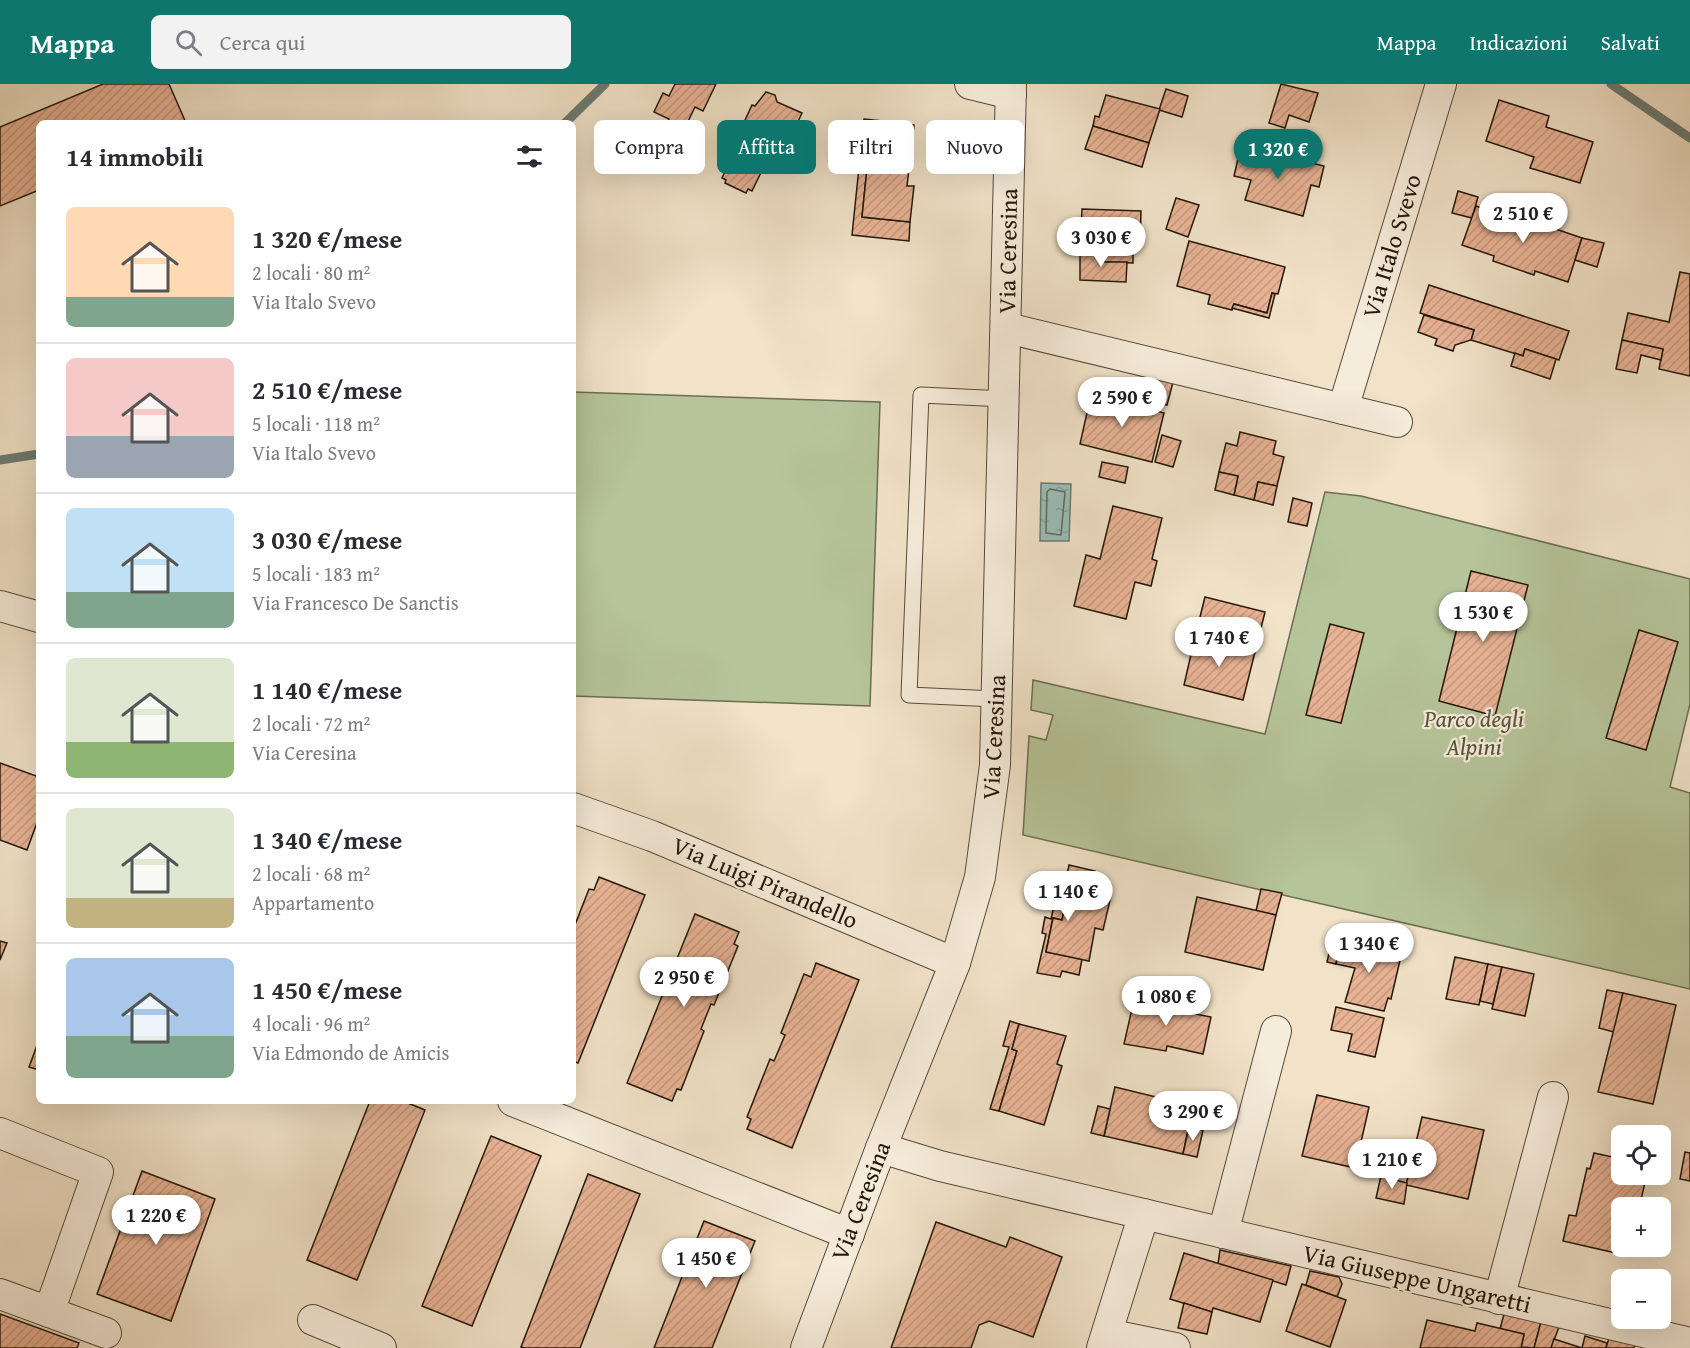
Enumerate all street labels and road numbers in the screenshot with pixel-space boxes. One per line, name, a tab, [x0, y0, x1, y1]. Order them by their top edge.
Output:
street label: Via Italo Svevo	[1353, 170, 1430, 322]
street label: Via Ceresina	[989, 187, 1026, 314]
street label: Via Ceresina	[973, 673, 1014, 800]
street label: Via Luigi Pirandello	[667, 828, 863, 937]
street label: Via Ceresina	[822, 1135, 900, 1266]
street label: Via Giuseppe Ungaretti	[1300, 1235, 1535, 1322]

